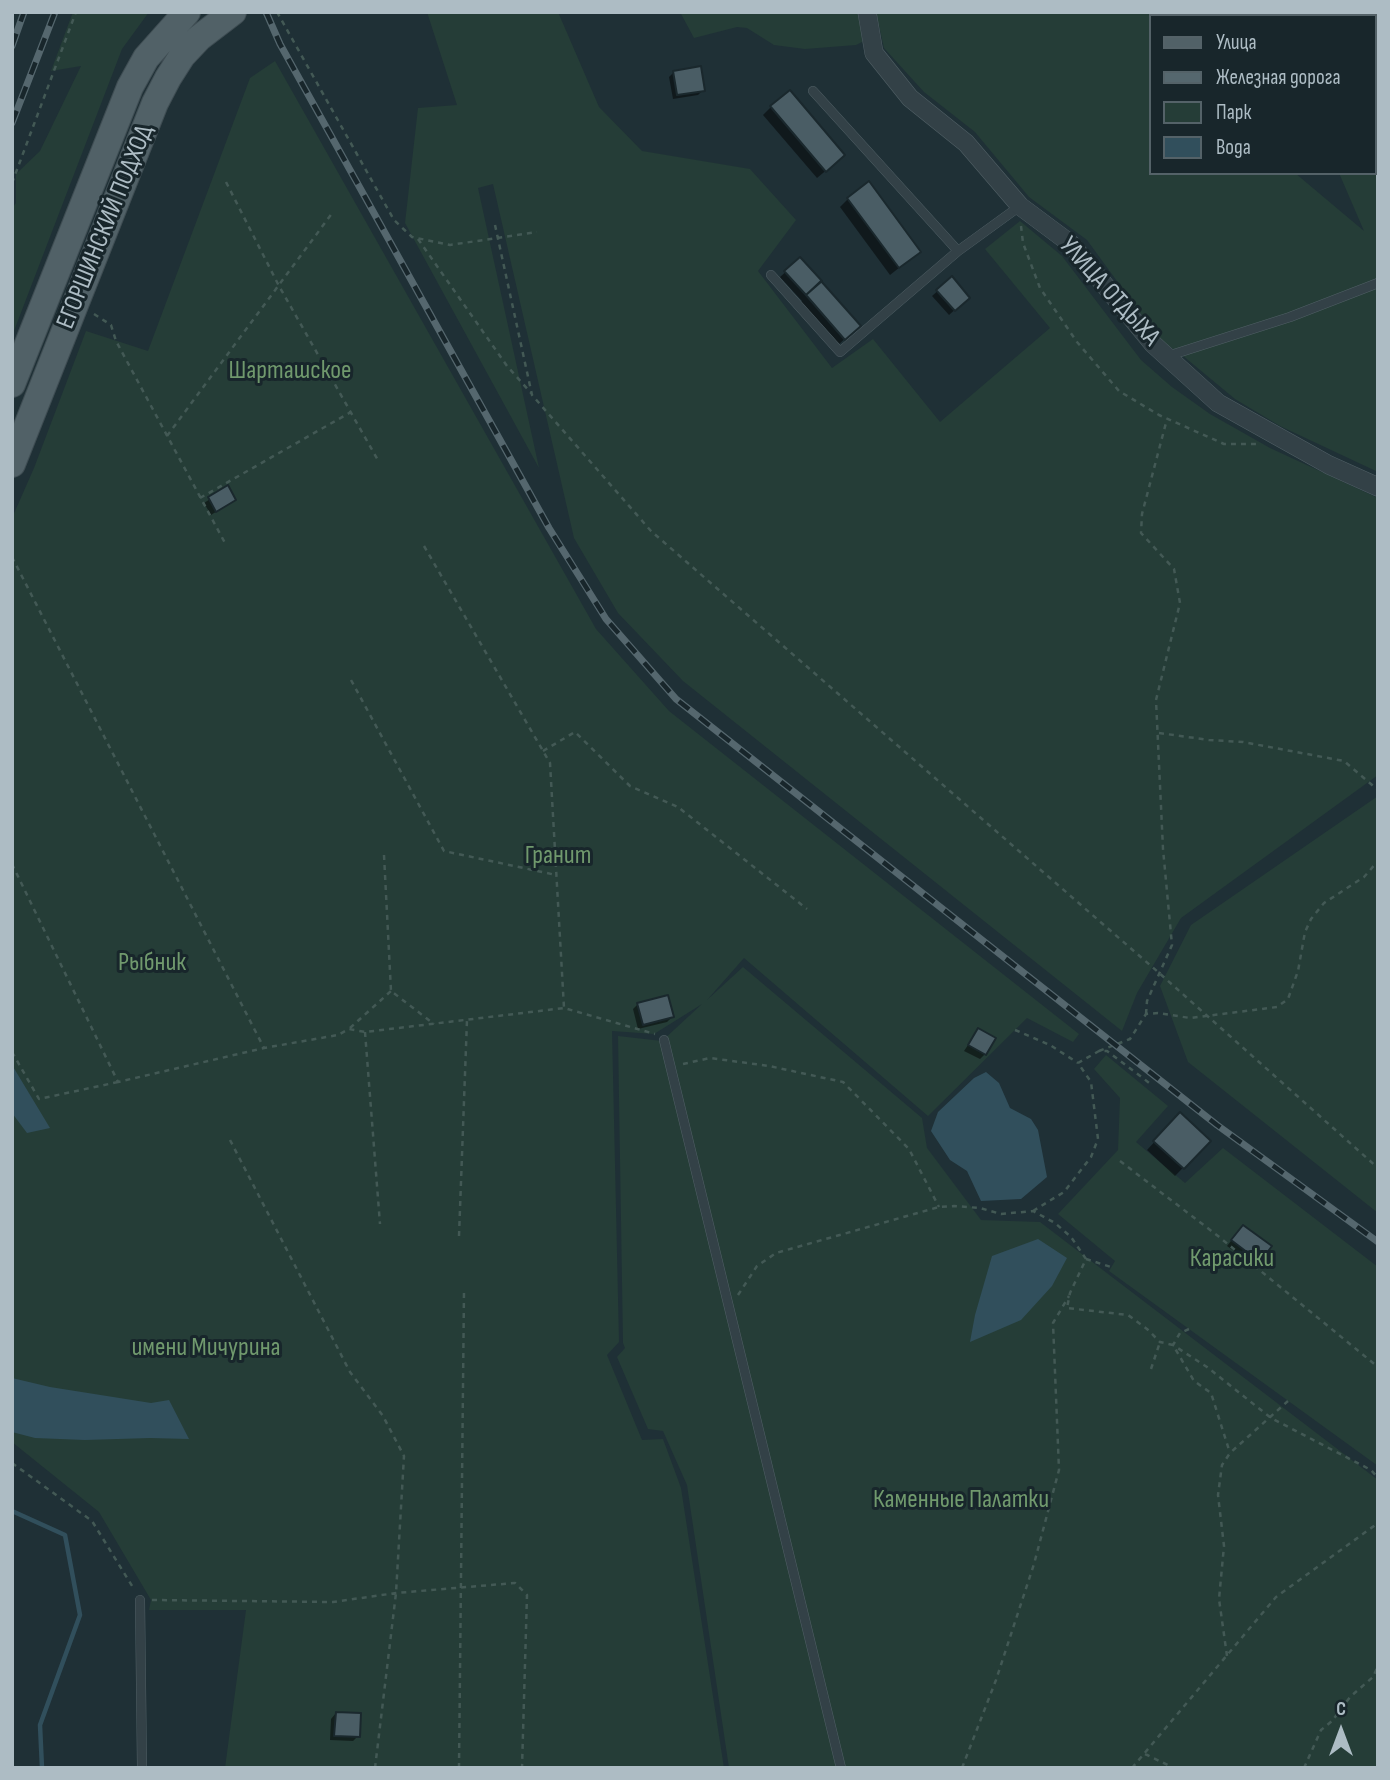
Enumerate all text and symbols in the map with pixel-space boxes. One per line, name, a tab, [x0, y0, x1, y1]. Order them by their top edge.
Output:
legend	[1148, 14, 1376, 175]
text: Улица	[1216, 30, 1257, 55]
text: Железная дорога	[1216, 65, 1341, 90]
text: Парк	[1216, 100, 1251, 125]
street label: ЕГОРШИНСКИЙ ПОДХОД	[51, 120, 161, 334]
text: Вода	[1216, 135, 1251, 160]
street label: УЛИЦА ОТДЫХА	[1052, 231, 1166, 353]
park label: Шарташское	[229, 355, 351, 387]
park label: Гранит	[525, 840, 591, 872]
park label: Рыбник	[118, 947, 186, 979]
park label: Карасики	[1190, 1243, 1274, 1275]
park label: имени Мичурина	[131, 1332, 281, 1364]
park label: Каменные Палатки	[873, 1484, 1049, 1516]
north arrow	[1306, 1696, 1376, 1766]
text: С	[1336, 1698, 1346, 1721]

